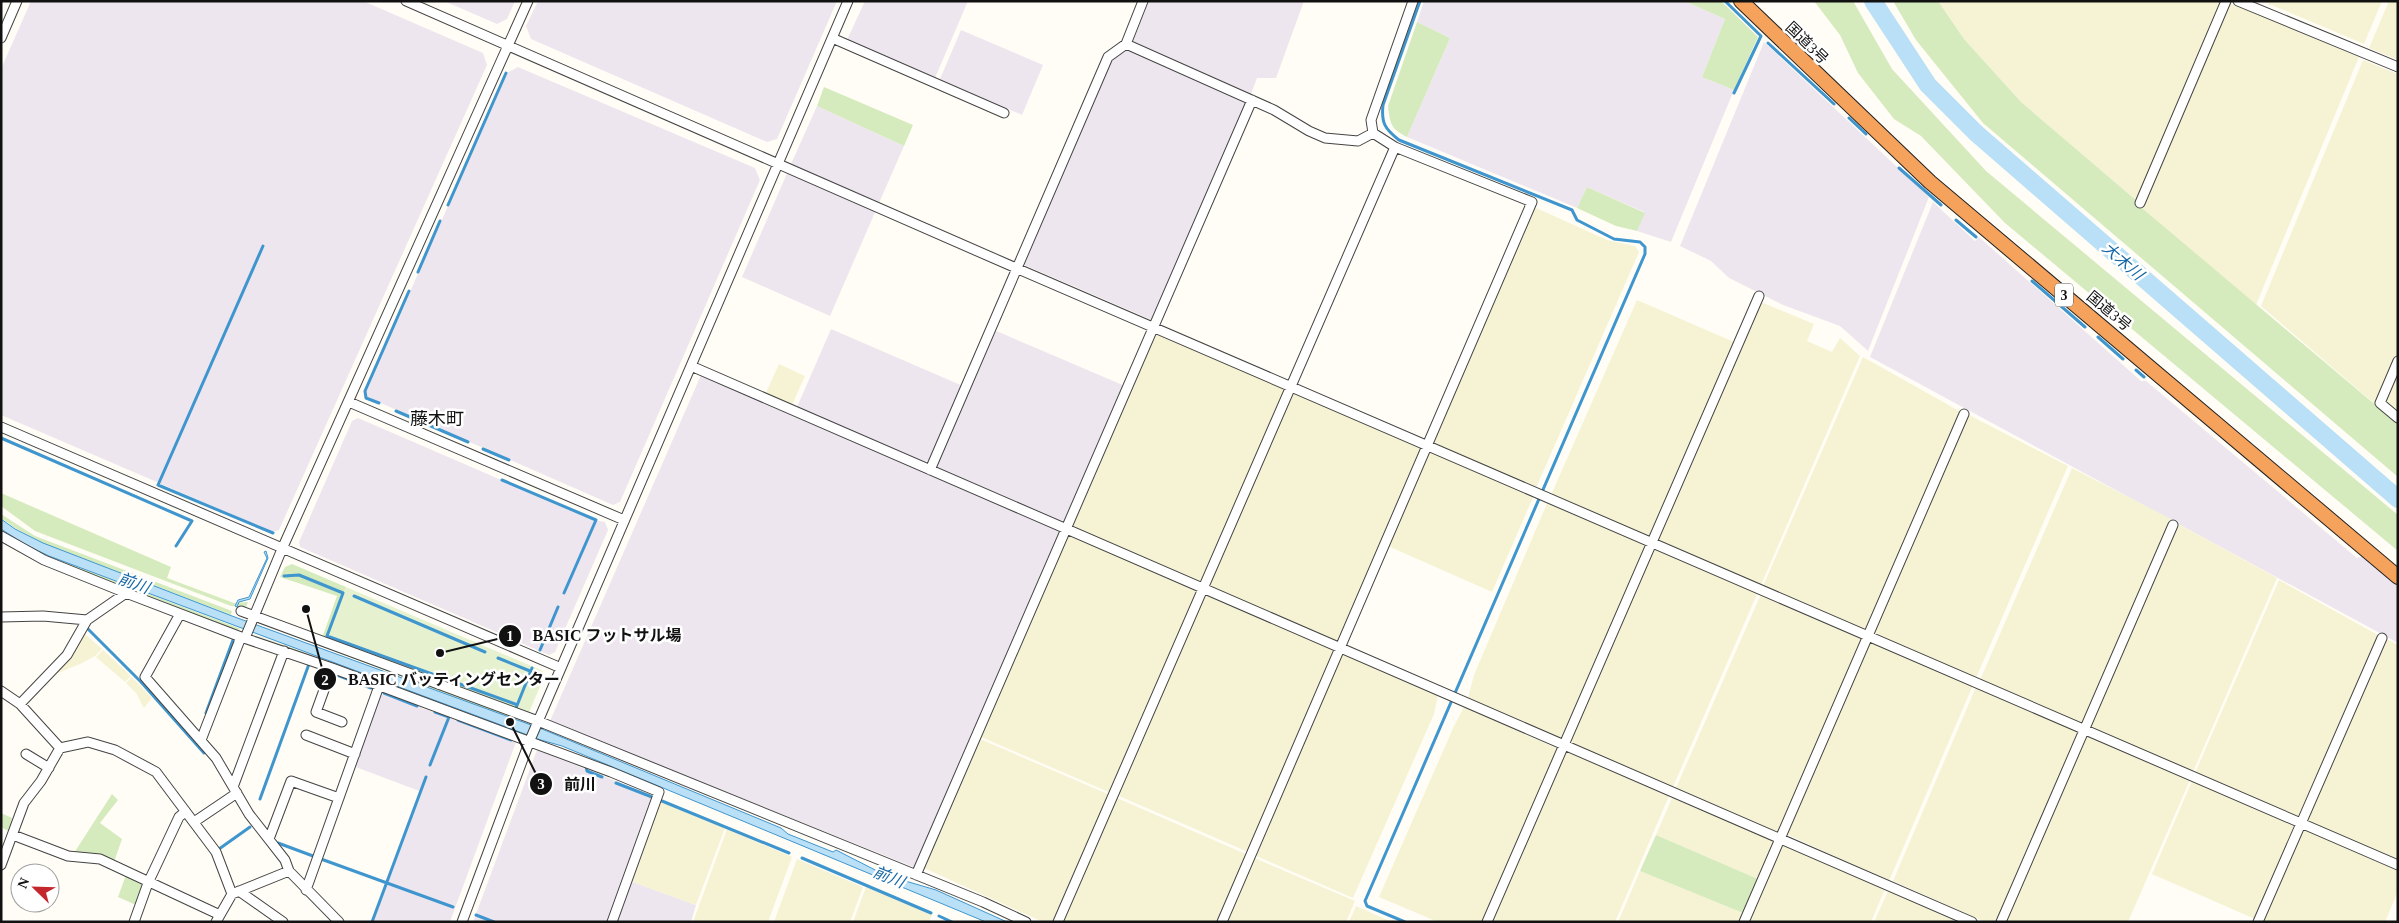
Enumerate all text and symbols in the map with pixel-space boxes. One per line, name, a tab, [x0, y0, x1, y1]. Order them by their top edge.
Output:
street label: 国道3号	[1783, 19, 1831, 67]
water label: 大木川	[2099, 239, 2148, 284]
road number: 3	[2055, 284, 2073, 306]
street label: 国道3号	[2084, 288, 2134, 334]
district label: 藤木町	[410, 409, 464, 429]
water label: 前川	[116, 570, 154, 597]
callout: BASIC フットサル場	[498, 620, 692, 651]
text: BASIC フットサル場	[533, 627, 681, 644]
text: 1	[506, 628, 514, 644]
callout: BASIC バッティングセンター	[313, 664, 570, 695]
text: BASIC バッティングセンター	[348, 670, 560, 688]
text: 2	[321, 672, 329, 688]
callout: 前川	[529, 769, 606, 800]
text: 3	[537, 776, 545, 792]
text: 前川	[564, 776, 596, 793]
north arrow	[10, 863, 60, 913]
water label: 前川	[871, 863, 909, 892]
text: N	[15, 876, 32, 891]

